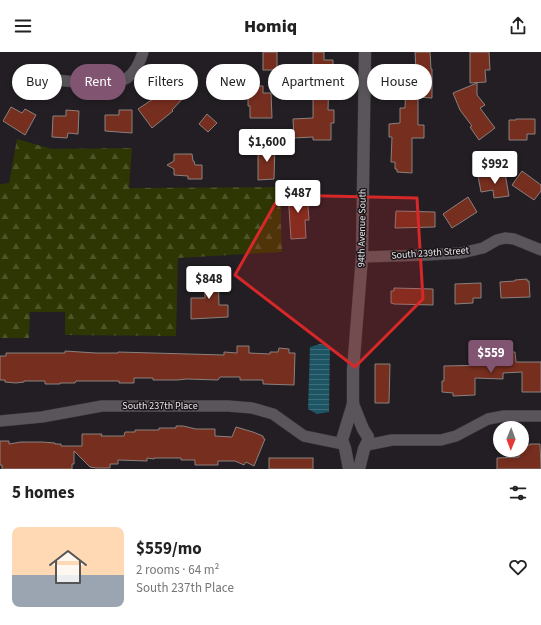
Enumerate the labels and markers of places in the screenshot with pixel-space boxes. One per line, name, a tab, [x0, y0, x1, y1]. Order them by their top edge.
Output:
pin: $1,600	[234, 129, 300, 163]
pin: $992	[471, 151, 519, 185]
pin: $487	[274, 180, 322, 214]
pin: $848	[185, 266, 233, 300]
pin: $559	[467, 340, 515, 374]

